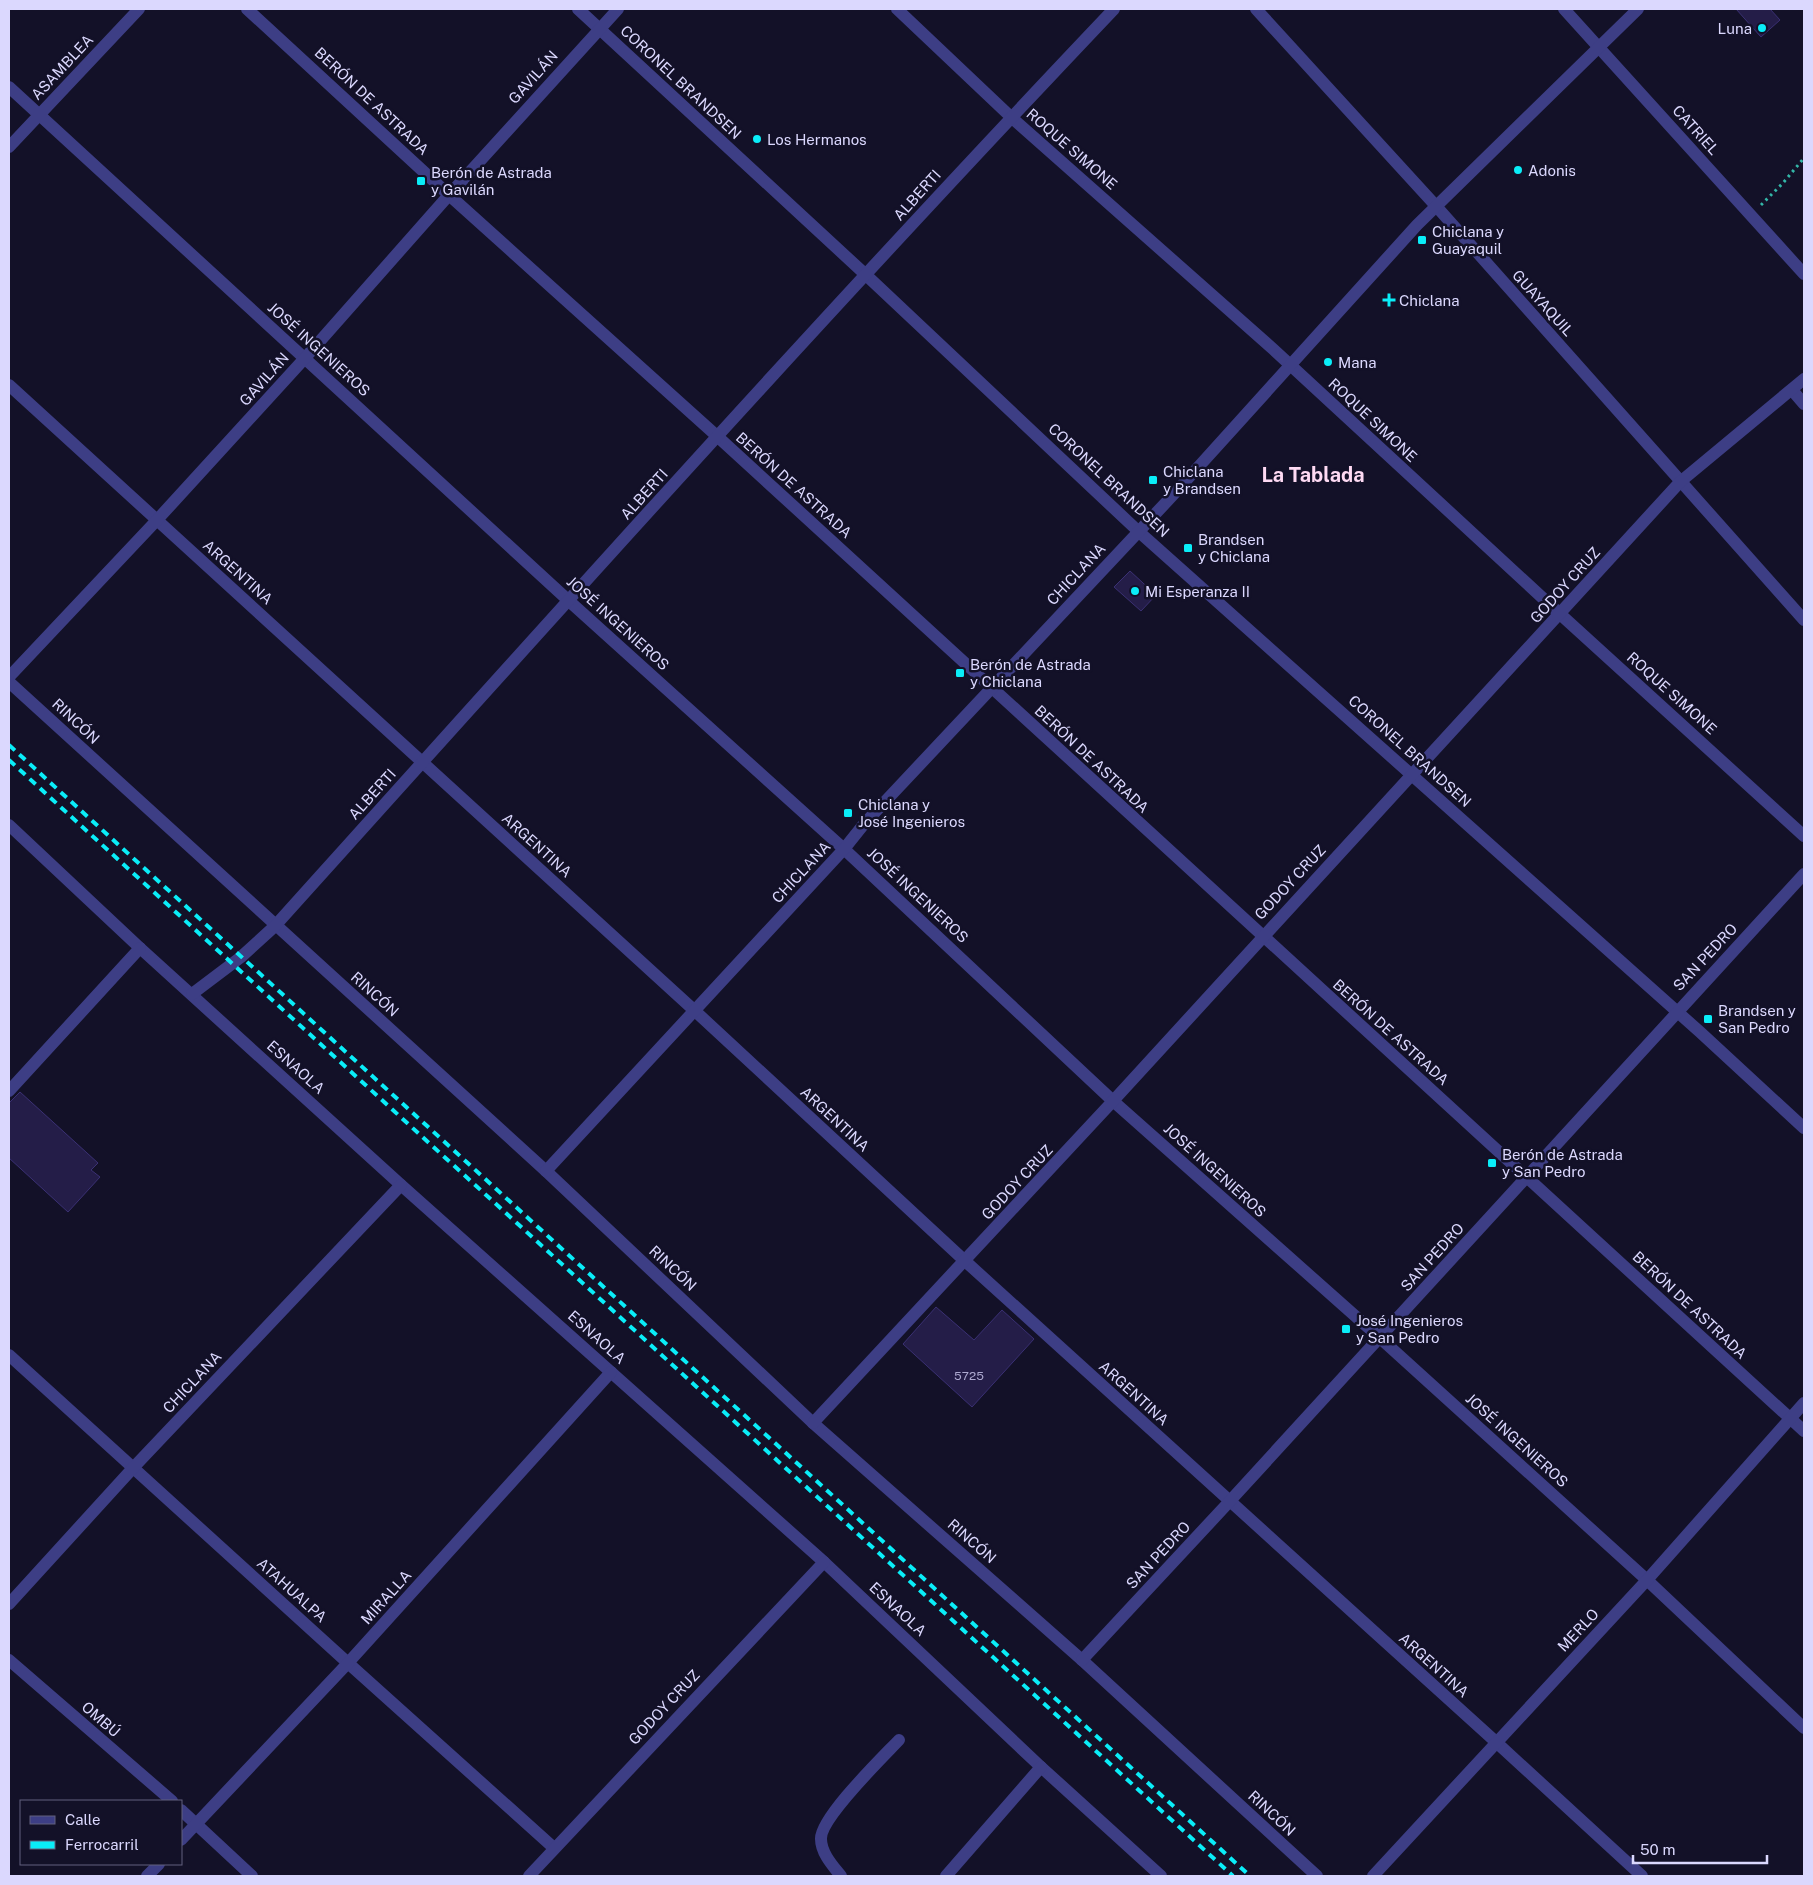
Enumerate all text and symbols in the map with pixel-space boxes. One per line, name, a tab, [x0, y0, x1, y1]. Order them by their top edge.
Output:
place label: Luna	[1718, 20, 1752, 37]
street label: CORONEL BRANDSEN	[617, 22, 745, 142]
marker: Luna	[1756, 22, 1768, 34]
street label: ASAMBLEA	[28, 31, 97, 103]
street label: BERÓN DE ASTRADA	[312, 43, 433, 158]
street label: GAVILÁN	[505, 47, 561, 107]
street label: CATRIEL	[1669, 102, 1723, 158]
street label: ROQUE SIMONE	[1023, 105, 1121, 193]
place label: Los Hermanos	[767, 131, 867, 148]
marker: Los Hermanos	[751, 133, 763, 145]
place label: Adonis	[1528, 162, 1576, 179]
place label: Berón de Astrada y Gavilán	[431, 164, 552, 198]
marker: Adonis	[1512, 164, 1524, 176]
street label: ALBERTI	[890, 166, 944, 224]
marker: Berón de Astrada y Gavilán	[415, 175, 427, 187]
place label: Chiclana y Guayaquil	[1432, 223, 1504, 257]
marker: Chiclana y Guayaquil	[1416, 234, 1428, 246]
street label: GUAYAQUIL	[1509, 266, 1577, 340]
place label: Chiclana	[1399, 292, 1459, 309]
marker: Chiclana	[1383, 294, 1395, 306]
street label: JOSÉ INGENIEROS	[264, 299, 374, 399]
street label: GAVILÁN	[236, 349, 292, 409]
place label: Mana	[1338, 354, 1376, 371]
marker: Mana	[1322, 356, 1334, 368]
street label: ROQUE SIMONE	[1325, 375, 1421, 465]
street label: CORONEL BRANDSEN	[1045, 420, 1173, 540]
street label: BERÓN DE ASTRADA	[733, 428, 856, 542]
place label: Chiclana y Brandsen	[1163, 463, 1241, 497]
district label: La Tablada	[1261, 463, 1365, 487]
street label: ALBERTI	[617, 465, 671, 523]
marker: Chiclana y Brandsen	[1147, 474, 1159, 486]
place label: Brandsen y Chiclana	[1198, 531, 1270, 565]
street label: ARGENTINA	[200, 536, 276, 608]
street label: CHICLANA	[1043, 539, 1109, 608]
marker: Brandsen y Chiclana	[1182, 542, 1194, 554]
street label: GODOY CRUZ	[1527, 544, 1603, 626]
street label: JOSÉ INGENIEROS	[563, 573, 673, 673]
place label: Mi Esperanza II	[1145, 583, 1250, 600]
marker: Mi Esperanza II	[1129, 585, 1141, 597]
street label: ROQUE SIMONE	[1624, 648, 1720, 738]
place label: Berón de Astrada y Chiclana	[970, 656, 1091, 690]
marker: Berón de Astrada y Chiclana	[954, 667, 966, 679]
street label: CORONEL BRANDSEN	[1345, 692, 1475, 810]
street label: RINCÓN	[49, 694, 104, 747]
street label: BERÓN DE ASTRADA	[1032, 701, 1153, 816]
street label: ALBERTI	[345, 765, 399, 823]
place label: Chiclana y José Ingenieros	[858, 796, 965, 830]
marker: Chiclana y José Ingenieros	[842, 807, 854, 819]
street label: ARGENTINA	[499, 809, 575, 881]
street label: CHICLANA	[768, 837, 834, 906]
street label: GODOY CRUZ	[1251, 841, 1329, 923]
street label: JOSÉ INGENIEROS	[864, 844, 972, 946]
street label: SAN PEDRO	[1670, 920, 1740, 994]
street label: RINCÓN	[348, 967, 403, 1020]
street label: BERÓN DE ASTRADA	[1330, 975, 1453, 1089]
place label: Brandsen y San Pedro	[1718, 1002, 1796, 1036]
marker: Brandsen y San Pedro	[1702, 1013, 1714, 1025]
street label: ESNAOLA	[264, 1037, 328, 1097]
street label: ARGENTINA	[797, 1083, 873, 1155]
street label: JOSÉ INGENIEROS	[1160, 1120, 1270, 1220]
street label: GODOY CRUZ	[978, 1141, 1056, 1223]
place label: Berón de Astrada y San Pedro	[1502, 1146, 1623, 1180]
marker: Berón de Astrada y San Pedro	[1486, 1157, 1498, 1169]
street label: SAN PEDRO	[1397, 1219, 1467, 1295]
street label: RINCÓN	[646, 1241, 701, 1294]
street label: BERÓN DE ASTRADA	[1630, 1247, 1751, 1362]
street label: ESNAOLA	[565, 1307, 629, 1367]
place label: José Ingenieros y San Pedro	[1356, 1312, 1463, 1346]
marker: José Ingenieros y San Pedro	[1340, 1323, 1352, 1335]
street label: CHICLANA	[159, 1347, 225, 1416]
street label: ARGENTINA	[1096, 1357, 1172, 1429]
house number: 5725	[954, 1369, 984, 1383]
street label: JOSÉ INGENIEROS	[1462, 1390, 1572, 1490]
street label: RINCÓN	[944, 1515, 1000, 1567]
street label: SAN PEDRO	[1123, 1518, 1193, 1592]
street label: ATAHUALPA	[254, 1554, 330, 1626]
street label: MIRALLA	[357, 1566, 415, 1627]
street label: ESNAOLA	[866, 1578, 930, 1640]
street label: MERLO	[1554, 1605, 1602, 1655]
street label: ARGENTINA	[1396, 1629, 1472, 1701]
street label: GODOY CRUZ	[625, 1666, 703, 1748]
street label: OMBÚ	[78, 1697, 124, 1740]
street label: RINCÓN	[1245, 1786, 1300, 1839]
legend	[20, 1800, 182, 1865]
text: Calle	[65, 1811, 101, 1828]
scale bar	[1633, 1832, 1767, 1864]
text: Ferrocarril	[65, 1836, 139, 1853]
text: 50 m	[1640, 1841, 1675, 1858]

